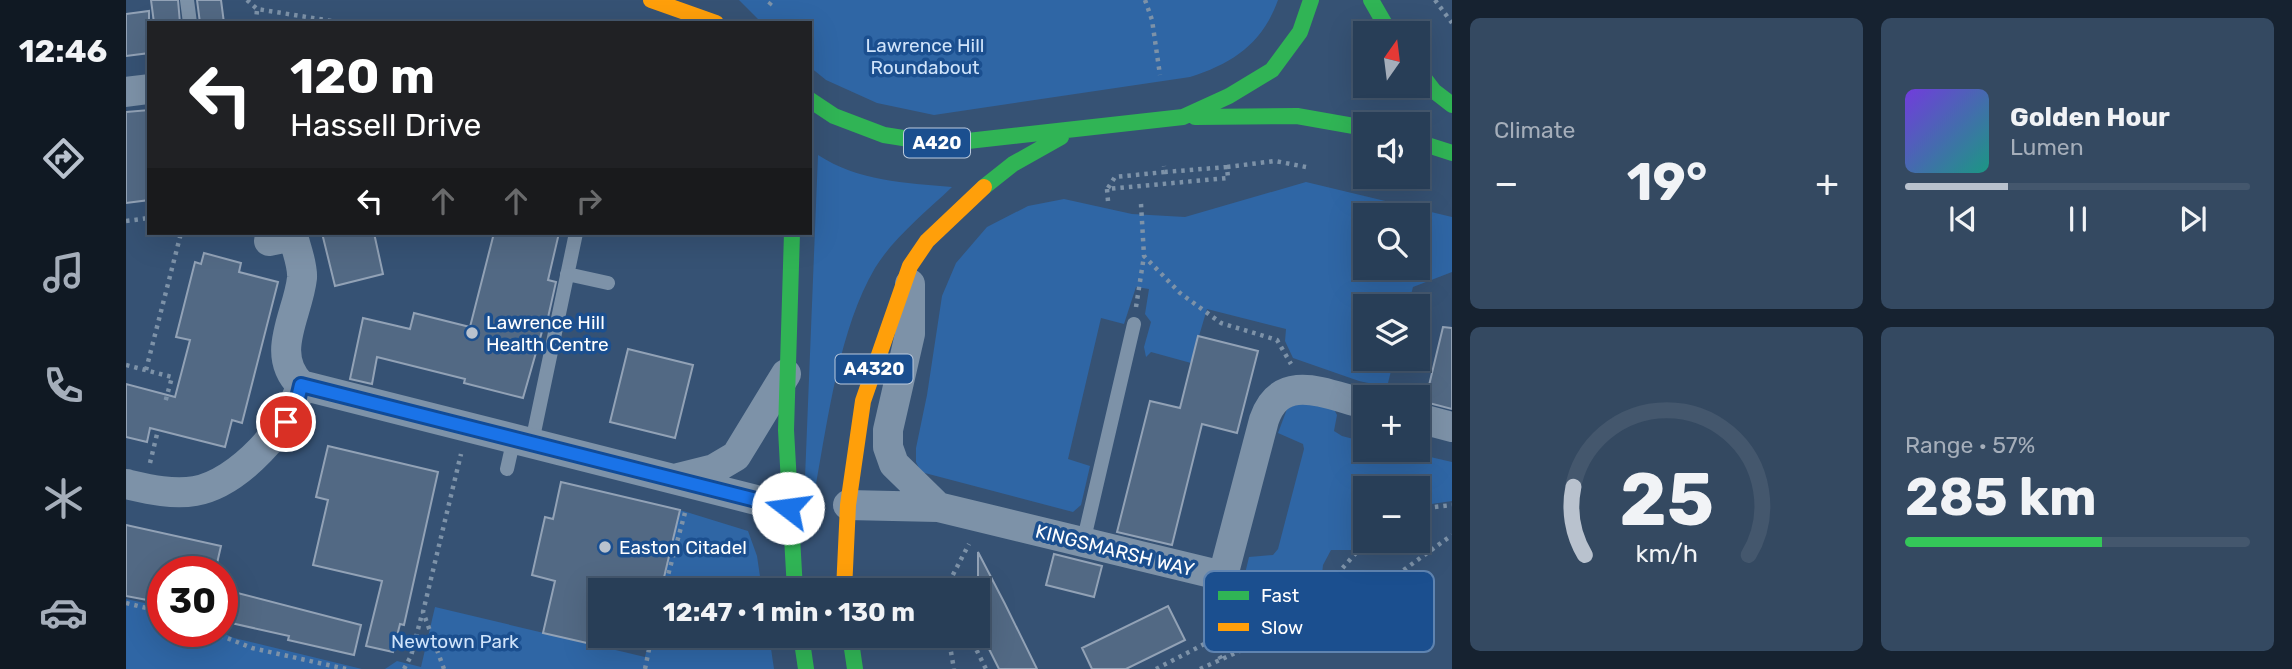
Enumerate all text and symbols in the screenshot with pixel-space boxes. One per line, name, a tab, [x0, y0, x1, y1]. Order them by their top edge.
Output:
north arrow	[1353, 21, 1430, 98]
map controls	[1353, 21, 1430, 553]
text: 12:46	[19, 32, 107, 70]
park label: Lawrence Hill Roundabout	[866, 34, 984, 79]
text: 120 m	[290, 47, 435, 105]
icon: left	[175, 49, 266, 140]
text: Golden Hour	[2010, 102, 2170, 133]
text: Hassell Drive	[290, 106, 481, 144]
button: sound	[1353, 112, 1430, 189]
text: Climate	[1494, 116, 1575, 144]
road number: A420	[904, 128, 970, 158]
text: Lumen	[2010, 133, 2084, 161]
icon: directions	[39, 134, 88, 183]
text: 19°	[1627, 151, 1707, 213]
text: −	[1494, 160, 1519, 206]
text: +	[1815, 160, 1839, 206]
icon: left	[351, 182, 389, 220]
icon: ahead	[424, 182, 462, 220]
icon: ahead	[497, 182, 535, 220]
icon: right	[570, 182, 608, 220]
icon: previous	[1944, 200, 1982, 238]
icon: pause	[2059, 200, 2097, 238]
icon: next	[2174, 200, 2212, 238]
button: search	[1353, 203, 1430, 280]
icon: music	[39, 248, 88, 297]
button: layers	[1353, 294, 1430, 371]
place label: Lawrence Hill Health Centre	[486, 311, 609, 356]
marker: Lawrence Hill Health Centre	[464, 325, 480, 341]
road number: A4320	[836, 354, 912, 384]
icon: phone	[39, 361, 88, 410]
button: +	[1353, 385, 1430, 462]
pin	[256, 392, 316, 452]
icon: arrive	[267, 403, 305, 441]
text: Range · 57%	[1905, 431, 2035, 459]
text: 25	[1619, 457, 1714, 543]
text: 285 km	[1905, 466, 2097, 528]
position arrow	[751, 471, 825, 545]
icon: climate	[39, 474, 88, 523]
button: −	[1353, 476, 1430, 553]
street label: KINGSMARSH WAY	[1033, 520, 1197, 581]
place label: Easton Citadel	[619, 536, 747, 559]
marker: Easton Citadel	[597, 539, 613, 555]
text: km/h	[1635, 539, 1698, 568]
speed limit sign: 30	[147, 556, 238, 647]
legend	[1204, 571, 1434, 652]
text: Fast	[1261, 584, 1300, 607]
icon: car	[39, 588, 88, 637]
text: 12:47 · 1 min · 130 m	[663, 597, 915, 628]
text: Slow	[1261, 616, 1303, 639]
park label: Newtown Park	[391, 630, 519, 653]

